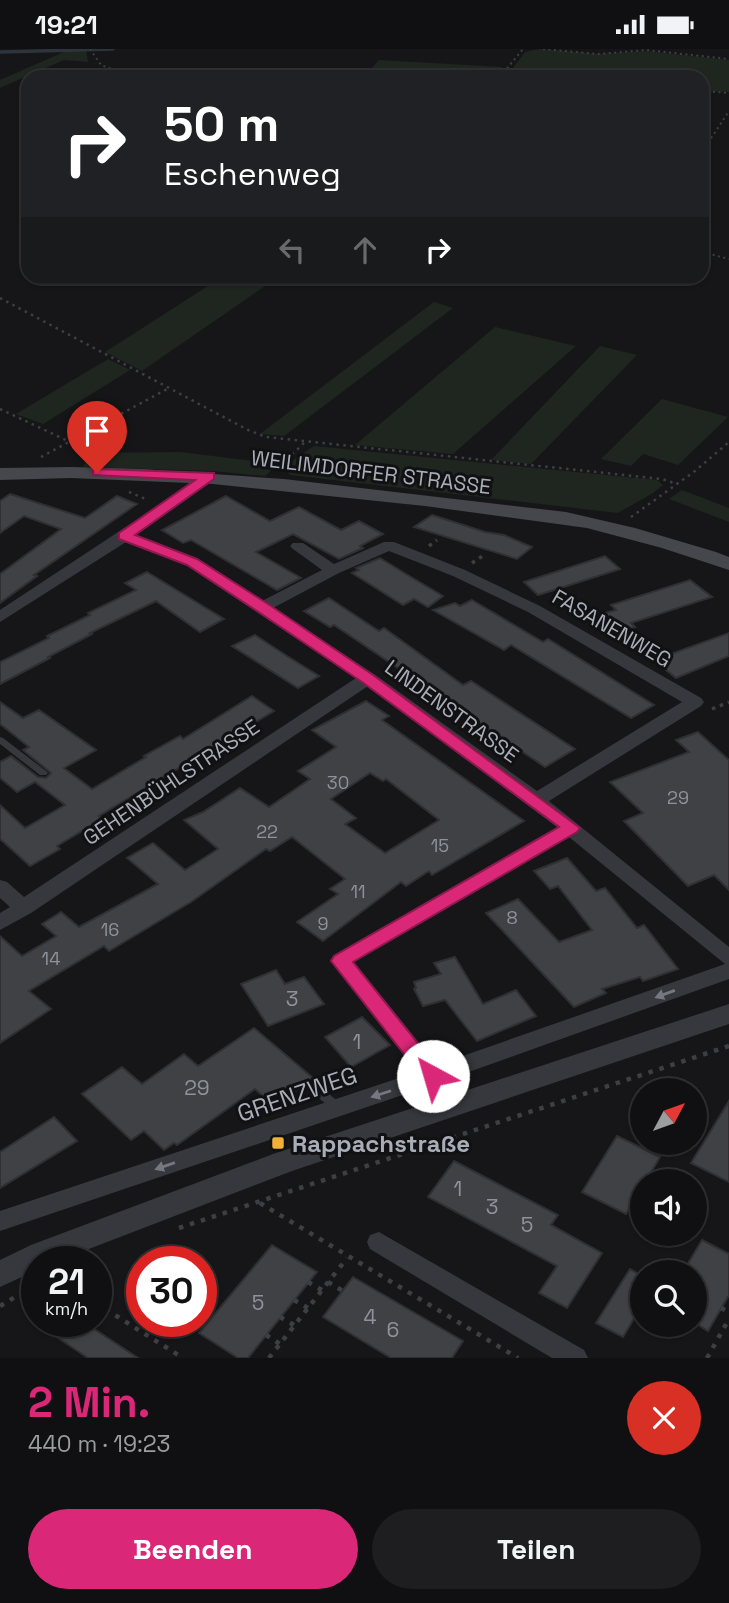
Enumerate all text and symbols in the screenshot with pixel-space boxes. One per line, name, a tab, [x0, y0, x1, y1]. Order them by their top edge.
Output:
text: 19:21	[35, 8, 98, 42]
text: 50 m	[164, 93, 279, 155]
icon: right	[49, 98, 140, 189]
text: Eschenweg	[164, 154, 341, 194]
icon: left	[273, 231, 311, 269]
icon: ahead	[346, 231, 384, 269]
icon: right	[419, 231, 457, 269]
pin	[67, 401, 127, 473]
icon: arrive	[78, 412, 116, 450]
street label: WEILIMDORFER STRASSE	[249, 444, 493, 500]
street label: FASANENWEG	[547, 583, 677, 673]
street label: LINDENSTRASSE	[380, 653, 524, 769]
street label: GEHENBÜHLSTRASSE	[78, 713, 264, 851]
house number: 30	[327, 771, 349, 794]
house number: 29	[667, 786, 689, 809]
house number: 22	[256, 820, 278, 843]
house number: 15	[431, 834, 449, 857]
house number: 11	[350, 880, 366, 903]
house number: 8	[506, 906, 518, 929]
house number: 9	[317, 912, 329, 935]
house number: 16	[101, 918, 119, 941]
house number: 14	[42, 947, 60, 970]
house number: 3	[286, 985, 298, 1012]
one-way arrow	[654, 989, 675, 1000]
house number: 1	[353, 1028, 361, 1055]
position arrow	[396, 1039, 470, 1113]
street label: GRENZWEG	[233, 1059, 361, 1129]
house number: 29	[184, 1074, 210, 1101]
north arrow	[630, 1078, 707, 1155]
map controls	[630, 1078, 707, 1337]
one-way arrow	[370, 1089, 391, 1100]
place label: Rappachstraße	[292, 1128, 470, 1159]
marker: Rappachstraße	[270, 1135, 286, 1151]
one-way arrow	[154, 1161, 175, 1172]
button: sound	[630, 1169, 707, 1246]
house number: 1	[454, 1175, 462, 1202]
house number: 3	[486, 1193, 498, 1220]
house number: 5	[521, 1211, 533, 1238]
speed limit sign: 30	[126, 1246, 217, 1337]
text: 21	[48, 1260, 85, 1304]
button: search	[630, 1260, 707, 1337]
house number: 5	[252, 1289, 264, 1316]
text: km/h	[45, 1297, 88, 1320]
house number: 4	[363, 1303, 377, 1330]
house number: 6	[387, 1316, 399, 1343]
text: 2 Min.	[28, 1376, 150, 1429]
button: close	[627, 1381, 701, 1455]
text: 440 m · 19:23	[28, 1429, 171, 1459]
button: Beenden	[28, 1509, 358, 1589]
button: Teilen	[372, 1509, 701, 1589]

